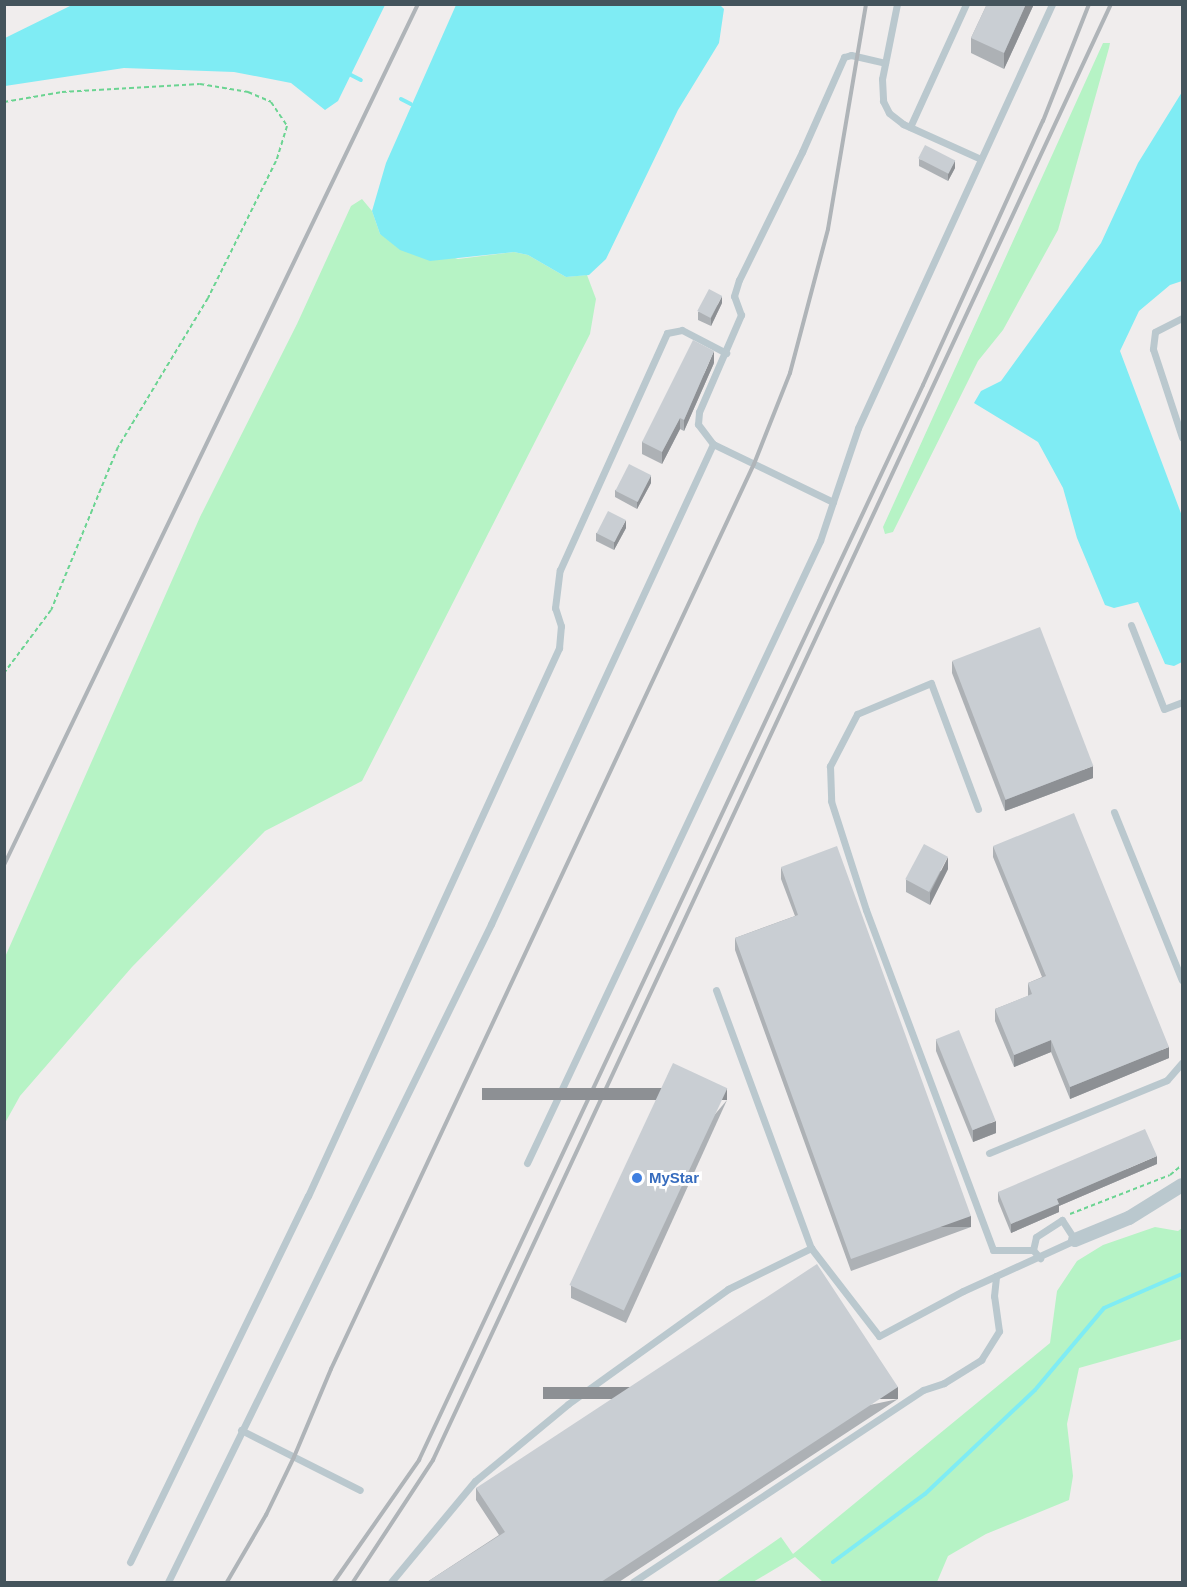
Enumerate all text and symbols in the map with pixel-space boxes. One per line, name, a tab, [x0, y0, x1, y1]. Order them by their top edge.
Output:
place label: MyStar	[649, 1169, 699, 1187]
marker: MyStar	[630, 1171, 644, 1185]

